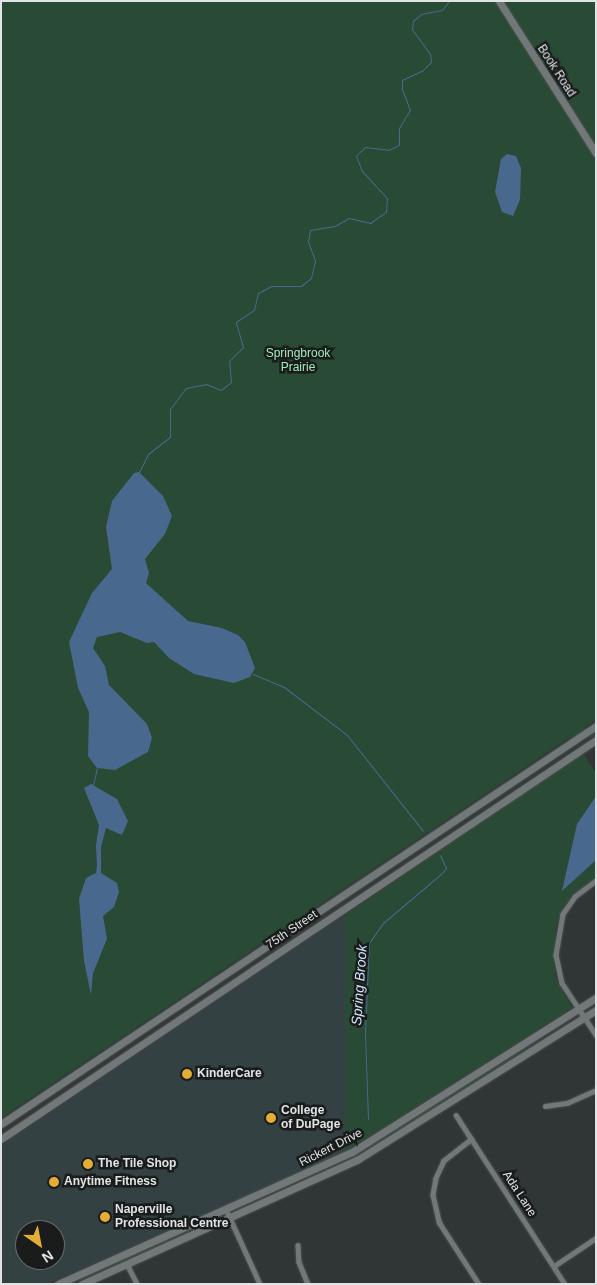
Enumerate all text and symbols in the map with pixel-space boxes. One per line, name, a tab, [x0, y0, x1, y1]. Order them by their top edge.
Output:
street label: Book Road	[534, 42, 578, 100]
park label: Springbrook Prairie	[266, 347, 330, 375]
street label: 75th Street	[264, 908, 320, 952]
water label: Spring Brook	[348, 944, 370, 1026]
place label: KinderCare	[197, 1067, 262, 1081]
marker: KinderCare	[181, 1068, 193, 1080]
place label: College of DuPage	[281, 1104, 340, 1132]
marker: College of DuPage	[265, 1112, 277, 1124]
street label: Rickert Drive	[297, 1126, 365, 1170]
place label: The Tile Shop	[98, 1157, 176, 1171]
marker: The Tile Shop	[82, 1158, 94, 1170]
street label: Ada Lane	[499, 1169, 539, 1219]
place label: Anytime Fitness	[64, 1175, 157, 1189]
marker: Anytime Fitness	[48, 1176, 60, 1188]
place label: Naperville Professional Centre	[115, 1203, 228, 1231]
marker: Naperville Professional Centre	[99, 1211, 111, 1223]
north arrow	[15, 1220, 65, 1270]
text: N	[39, 1247, 56, 1266]

